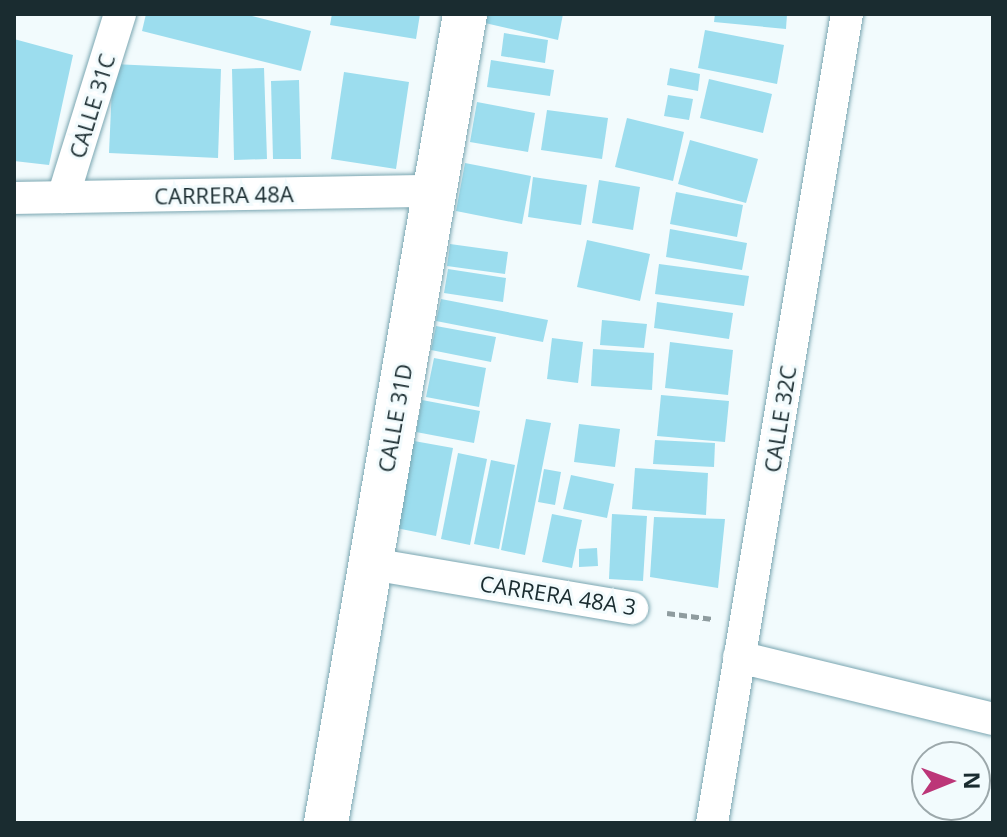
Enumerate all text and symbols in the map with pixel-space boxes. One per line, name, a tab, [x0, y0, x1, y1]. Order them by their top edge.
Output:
street label: CALLE 31C	[64, 51, 120, 161]
street label: CARRERA 48A	[154, 181, 294, 209]
street label: CALLE 31D	[372, 362, 418, 474]
street label: CALLE 32C	[759, 364, 801, 474]
street label: CARRERA 48A 3	[478, 570, 638, 620]
north arrow	[911, 741, 991, 821]
text: N	[958, 771, 988, 790]

